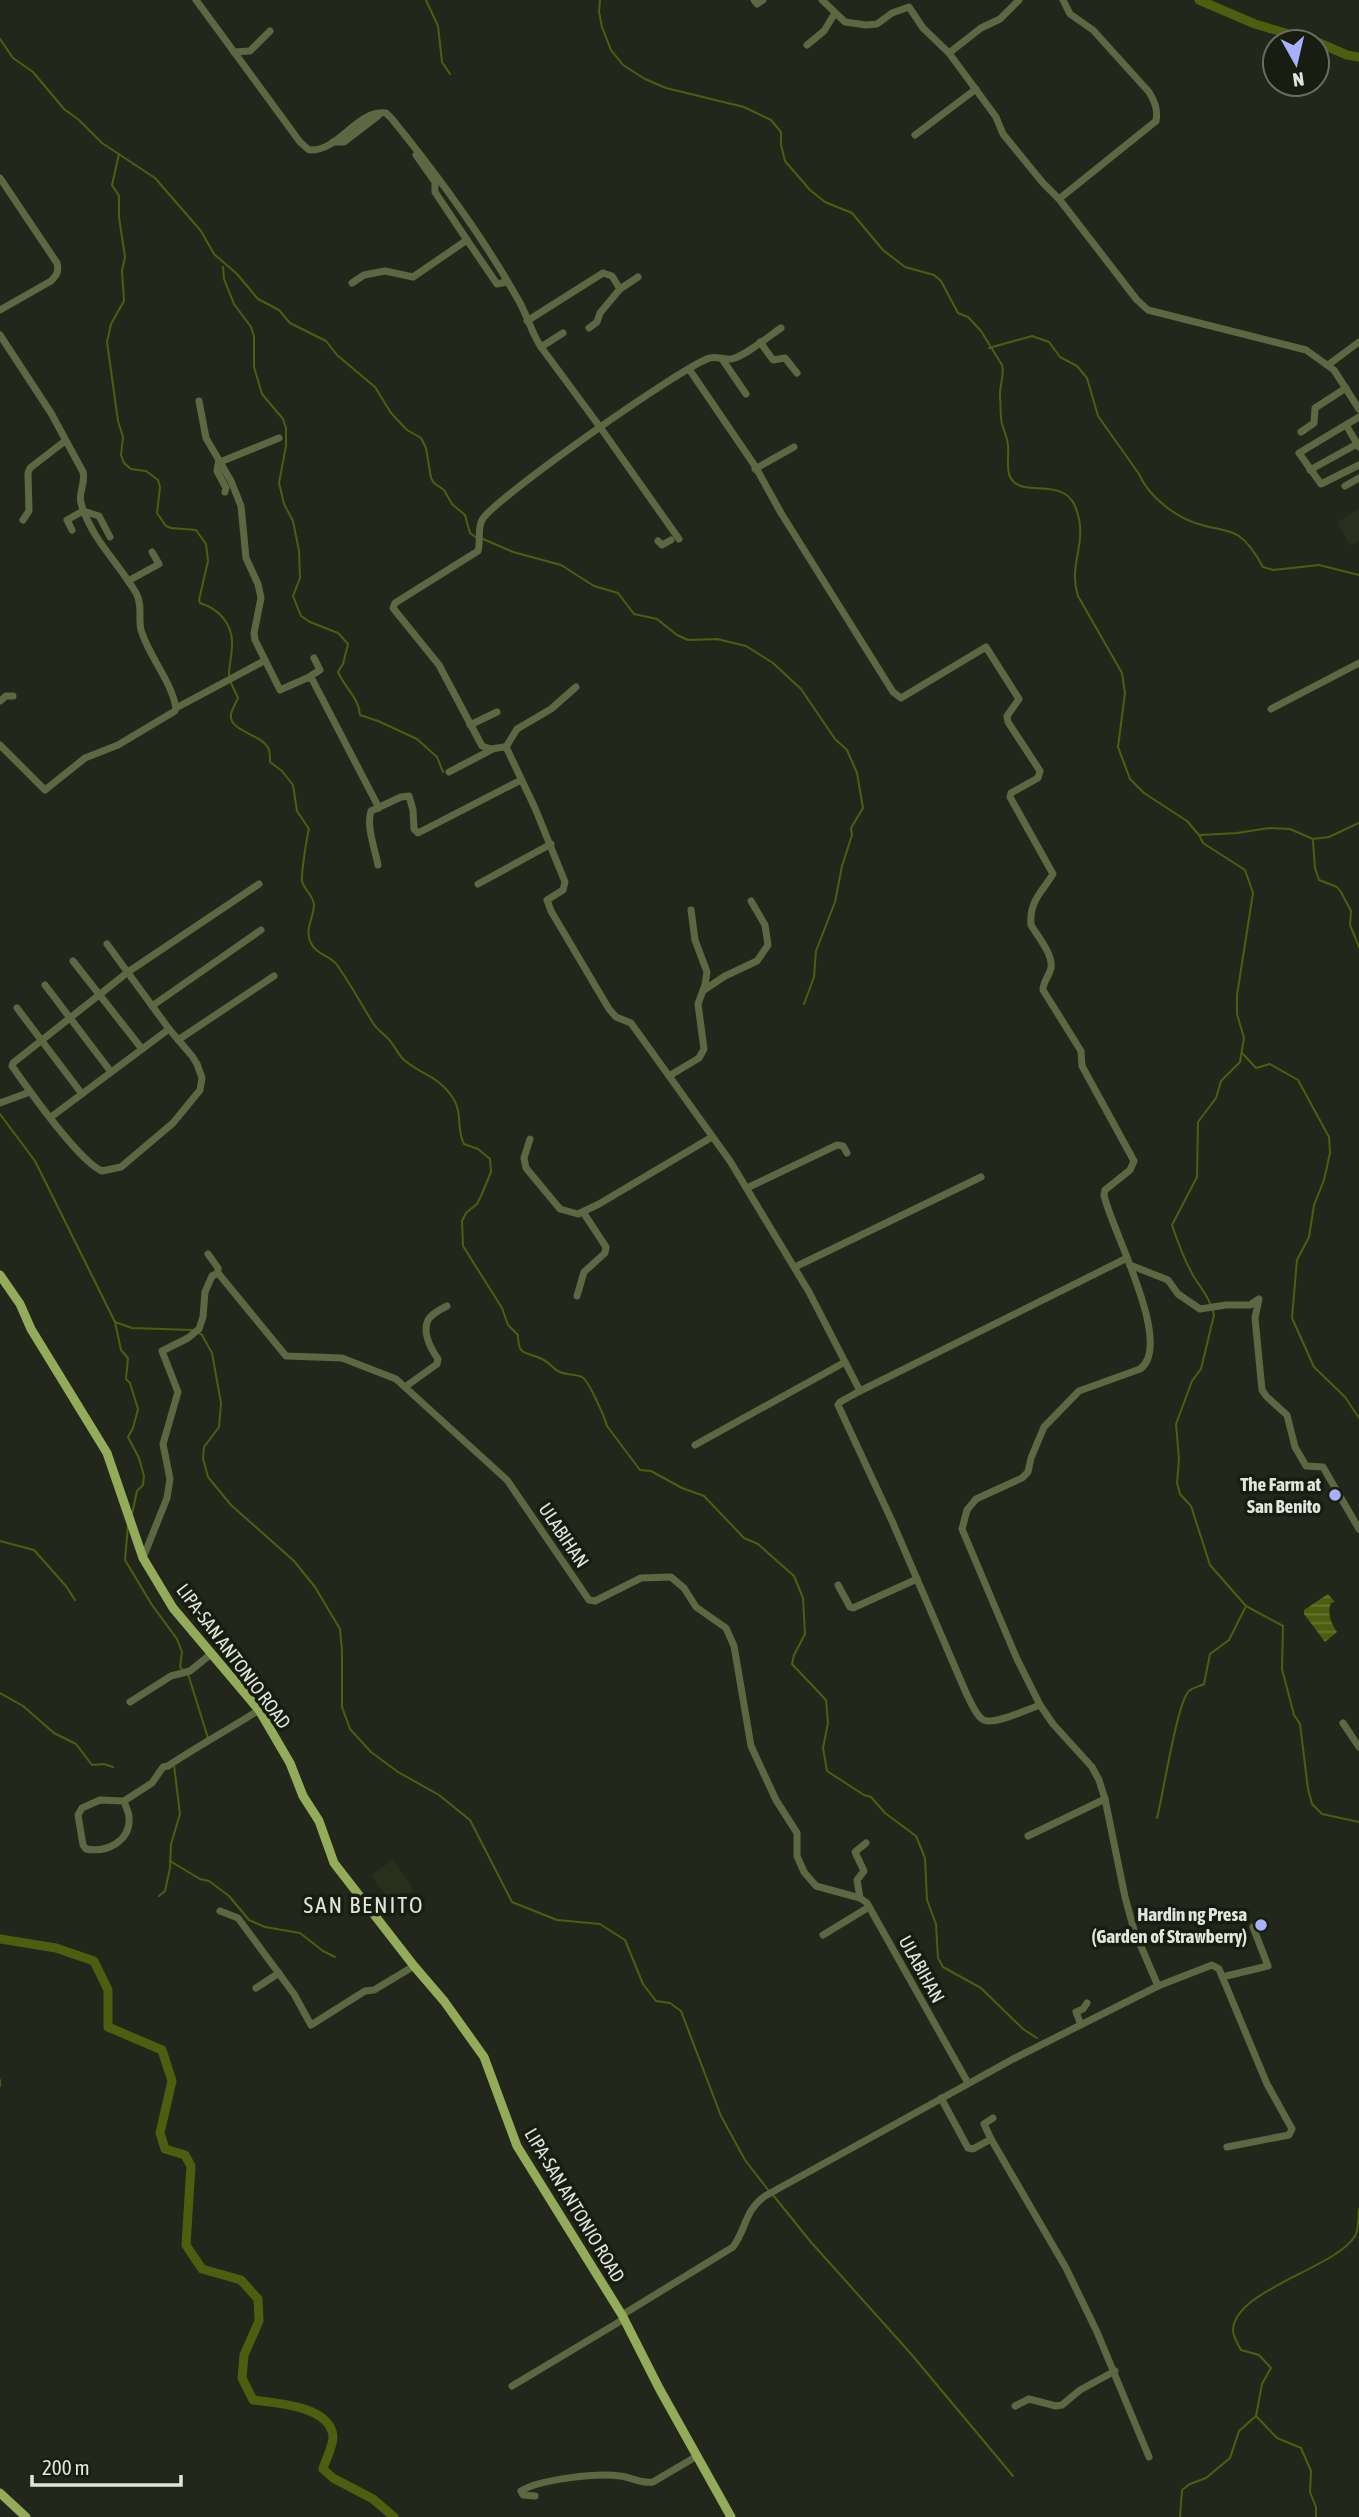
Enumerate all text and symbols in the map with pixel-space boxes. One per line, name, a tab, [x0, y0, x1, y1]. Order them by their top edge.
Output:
north arrow	[1261, 28, 1331, 98]
text: N	[1291, 68, 1305, 92]
place label: The Farm at San Benito	[1240, 1473, 1322, 1517]
marker: The Farm at San Benito	[1327, 1487, 1343, 1503]
street label: ULABIHAN	[534, 1498, 594, 1572]
street label: LIPA-SAN ANTONIO ROAD	[172, 1579, 296, 1733]
district label: SAN BENITO	[304, 1892, 424, 1918]
place label: Hardin ng Presa (Garden of Strawberry)	[1092, 1903, 1247, 1947]
marker: Hardin ng Presa (Garden of Strawberry)	[1253, 1917, 1269, 1933]
street label: ULABIHAN	[895, 1932, 949, 2006]
street label: LIPA-SAN ANTONIO ROAD	[520, 2124, 630, 2286]
scale bar	[32, 2444, 180, 2488]
text: 200 m	[42, 2455, 90, 2479]

